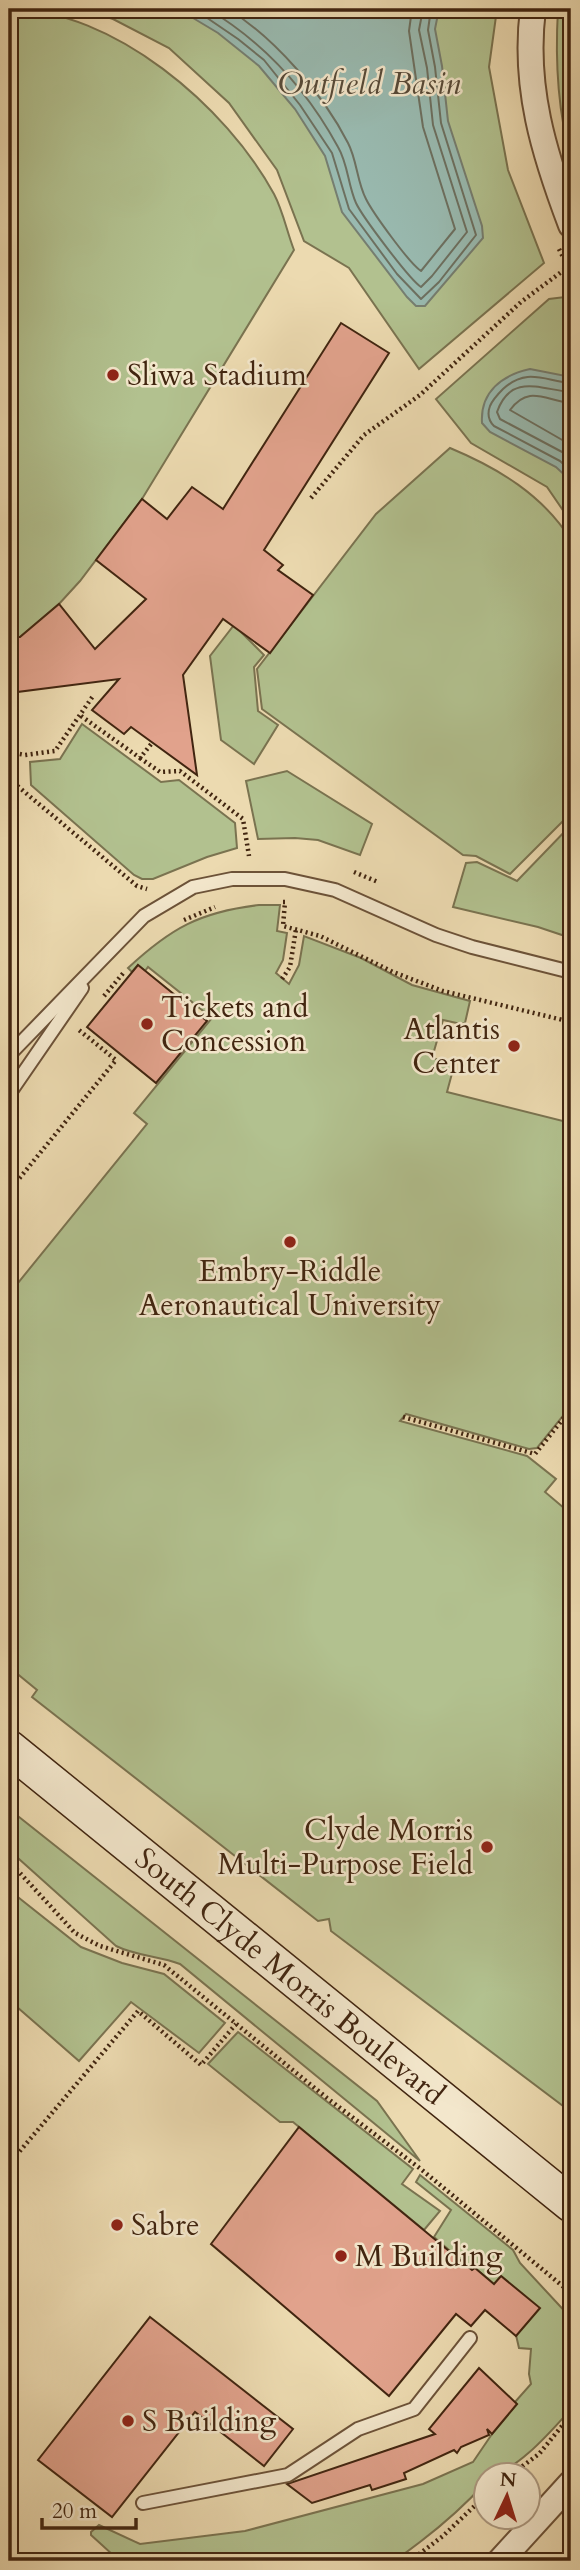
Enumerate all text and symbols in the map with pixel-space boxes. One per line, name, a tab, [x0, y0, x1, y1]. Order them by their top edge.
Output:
water label: Outfield Basin	[277, 62, 461, 106]
place label: Sliwa Stadium	[127, 355, 308, 396]
marker: Sliwa Stadium	[105, 367, 121, 383]
place label: Tickets and Concession	[161, 987, 308, 1062]
place label: Atlantis Center	[404, 1009, 500, 1084]
marker: Tickets and Concession	[139, 1016, 155, 1032]
marker: Atlantis Center	[506, 1038, 522, 1054]
marker: Embry-Riddle Aeronautical University	[282, 1234, 298, 1250]
place label: Embry-Riddle Aeronautical University	[139, 1251, 441, 1326]
place label: Clyde Morris Multi-Purpose Field	[218, 1810, 473, 1885]
street label: South Clyde Morris Boulevard	[126, 1838, 454, 2114]
marker: Clyde Morris Multi-Purpose Field	[479, 1839, 495, 1855]
place label: Sabre	[131, 2205, 200, 2246]
marker: Sabre	[109, 2217, 125, 2233]
place label: M Building	[355, 2236, 503, 2277]
marker: M Building	[333, 2248, 349, 2264]
place label: S Building	[142, 2401, 276, 2442]
marker: S Building	[120, 2413, 136, 2429]
north arrow	[472, 2462, 542, 2532]
text: N	[499, 2466, 518, 2494]
scale bar	[42, 2486, 136, 2530]
text: 20 m	[52, 2497, 97, 2526]

